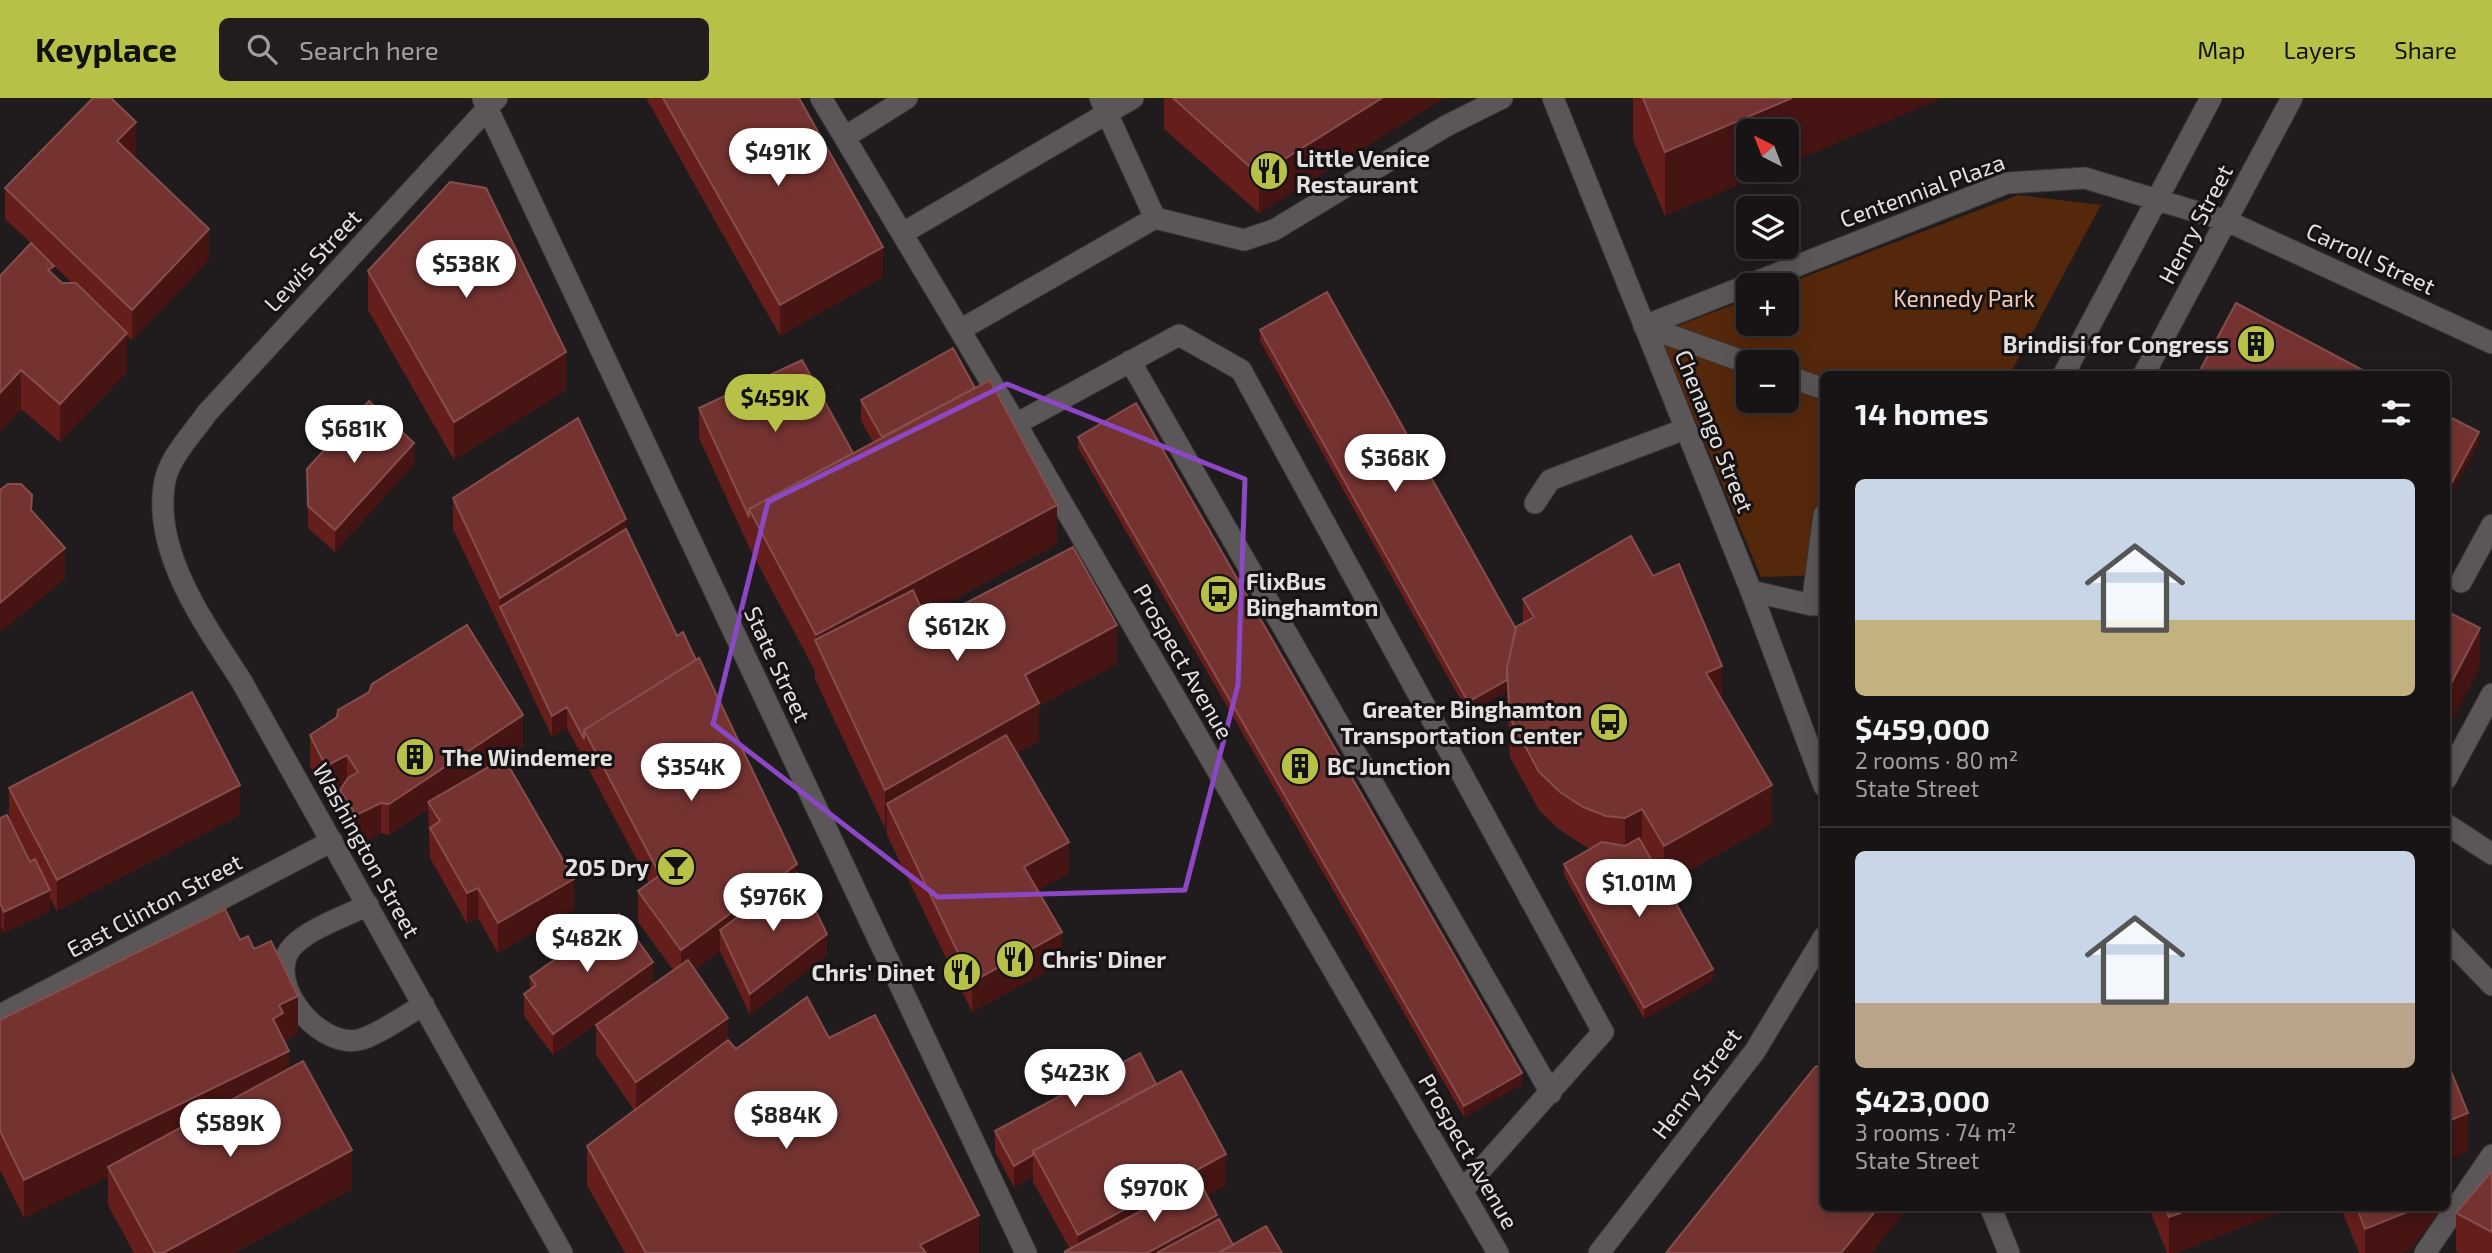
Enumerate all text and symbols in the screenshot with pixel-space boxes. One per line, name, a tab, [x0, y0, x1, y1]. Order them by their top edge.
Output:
search box	[219, 18, 709, 81]
text: Keyplace	[35, 29, 177, 69]
icon: search	[243, 30, 281, 68]
text: Search here	[299, 34, 439, 65]
text: Map	[2197, 35, 2245, 64]
text: Layers	[2283, 35, 2356, 64]
text: Share	[2394, 35, 2457, 64]
north arrow	[1736, 119, 1799, 182]
map controls	[1736, 119, 1799, 413]
pin: $491K	[729, 129, 827, 188]
text: $491K	[745, 137, 811, 165]
place label: Little Venice Restaurant	[1296, 144, 1430, 198]
street label: Centennial Plaza	[1836, 147, 2008, 233]
restaurant icon: Little Venice Restaurant	[1248, 150, 1290, 192]
street label: Henry Street	[2152, 159, 2238, 288]
button: layers	[1736, 196, 1799, 259]
street label: Lewis Street	[258, 203, 367, 317]
street label: Carroll Street	[2302, 216, 2440, 300]
pin: $538K	[417, 240, 515, 300]
text: $538K	[432, 249, 500, 277]
button: +	[1736, 273, 1799, 336]
park label: Kennedy Park	[1893, 284, 2035, 312]
building icon: Brindisi for Congress	[2235, 323, 2277, 365]
place label: Brindisi for Congress	[2003, 330, 2229, 358]
street label: Chenango Street	[1670, 346, 1760, 517]
button: −	[1736, 350, 1799, 413]
pin: $459K	[726, 374, 824, 434]
text: $459K	[741, 383, 809, 411]
icon: filters	[2377, 394, 2415, 432]
text: 14 homes	[1855, 395, 1989, 431]
pin: $681K	[305, 406, 403, 465]
text: $681K	[321, 414, 387, 442]
pin: $368K	[1346, 434, 1444, 494]
text: $368K	[1361, 443, 1429, 471]
icon: home	[2072, 525, 2198, 651]
place label: FlixBus Binghamton	[1246, 567, 1378, 621]
bus stop icon: FlixBus Binghamton	[1198, 573, 1240, 615]
street label: Prospect Avenue	[1128, 578, 1240, 744]
street label: State Street	[739, 602, 817, 726]
pin: $612K	[908, 603, 1006, 663]
text: $612K	[925, 612, 989, 640]
place label: Greater Binghamton Transportation Center	[1341, 695, 1582, 749]
bus stop icon: Greater Binghamton Transportation Center	[1588, 701, 1630, 743]
text: $459,000	[1855, 710, 1990, 746]
building icon: The Windemere	[394, 736, 436, 778]
place label: The Windemere	[442, 743, 613, 771]
pin: $354K	[642, 744, 740, 803]
building icon: BC Junction	[1279, 745, 1321, 787]
text: 2 rooms · 80 m²	[1855, 746, 2018, 774]
text: $354K	[657, 752, 725, 780]
place label: BC Junction	[1327, 752, 1451, 780]
street label: Washington Street	[307, 758, 427, 942]
text: State Street	[1855, 774, 1979, 802]
bar icon: 205 Dry	[655, 846, 697, 888]
street label: East Clinton Street	[62, 847, 247, 963]
place label: 205 Dry	[565, 853, 649, 881]
pin: $1.01M	[1582, 860, 1696, 919]
text: $1.01M	[1602, 868, 1676, 896]
pin: $976K	[724, 874, 822, 933]
text: $976K	[739, 882, 807, 910]
icon: home	[2072, 897, 2198, 1023]
pin: $482K	[538, 914, 636, 974]
text: $482K	[552, 923, 622, 951]
restaurant icon: Chris' Diner	[994, 938, 1036, 980]
place label: Chris' Diner	[1042, 945, 1166, 973]
restaurant icon: Chris' Dinet	[941, 951, 983, 993]
place label: Chris' Dinet	[811, 958, 935, 986]
street label: Henry Street	[1645, 1022, 1747, 1144]
pin: $423K	[1026, 1049, 1124, 1109]
text: $423K	[1041, 1058, 1109, 1086]
street label: Prospect Avenue	[1413, 1068, 1525, 1234]
text: $423,000	[1855, 1082, 1990, 1118]
pin: $884K	[737, 1091, 835, 1151]
pin: $589K	[181, 1100, 279, 1159]
text: $884K	[750, 1100, 822, 1128]
text: $589K	[196, 1108, 264, 1136]
text: 3 rooms · 74 m²	[1855, 1118, 2016, 1146]
text: State Street	[1855, 1146, 1979, 1174]
pin: $970K	[1105, 1164, 1203, 1224]
text: $970K	[1120, 1173, 1188, 1201]

